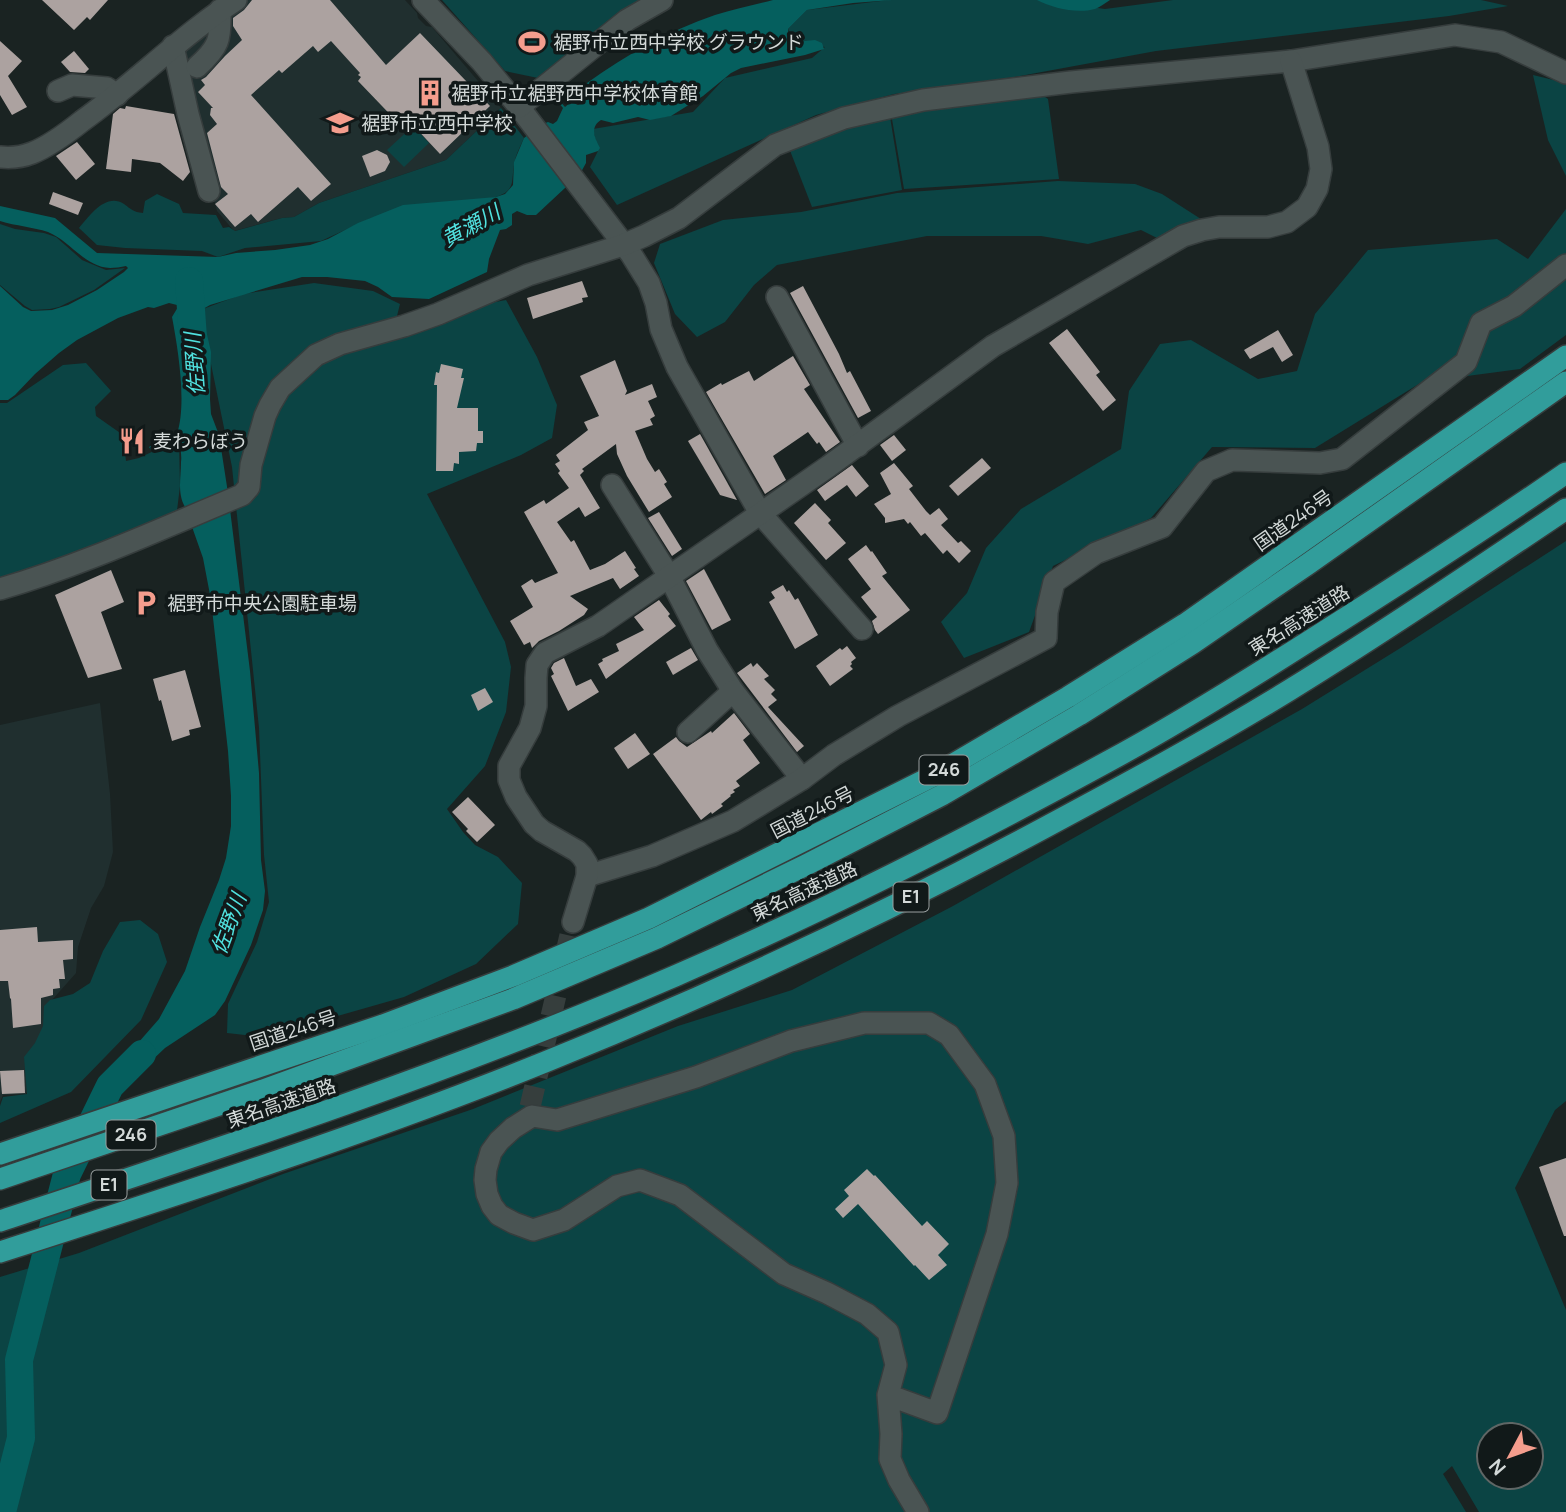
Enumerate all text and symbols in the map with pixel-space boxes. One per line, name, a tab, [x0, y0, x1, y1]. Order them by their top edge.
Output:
sports icon: 裾野市立西中学校 グラウンド	[517, 27, 547, 57]
place label: 裾野市立西中学校 グラウンド	[553, 29, 804, 55]
building icon: 裾野市立裾野西中学校体育館	[415, 78, 445, 108]
place label: 裾野市立裾野西中学校体育館	[451, 80, 698, 106]
school or university icon: 裾野市立西中学校	[325, 108, 355, 138]
place label: 裾野市立西中学校	[361, 110, 513, 136]
water label: 黄瀬川	[436, 197, 507, 253]
water label: 佐野川	[178, 330, 210, 396]
restaurant icon: 麦わらぼう	[117, 426, 147, 456]
place label: 麦わらぼう	[153, 428, 248, 454]
street label: 国道246号	[1248, 483, 1338, 557]
street label: 東名高速道路	[1244, 579, 1354, 661]
parking icon: 裾野市中央公園駐車場	[131, 588, 161, 618]
place label: 裾野市中央公園駐車場	[167, 590, 357, 616]
road number: 246	[920, 756, 968, 784]
street label: 国道246号	[766, 780, 858, 844]
street label: 東名高速道路	[747, 855, 861, 927]
road number: E1	[894, 882, 928, 912]
water label: 佐野川	[204, 887, 253, 958]
street label: 国道246号	[246, 1004, 340, 1056]
street label: 東名高速道路	[223, 1072, 339, 1134]
road number: 246	[106, 1120, 156, 1150]
road number: E1	[92, 1170, 126, 1200]
north arrow	[1475, 1421, 1545, 1491]
text: N	[1483, 1453, 1511, 1481]

